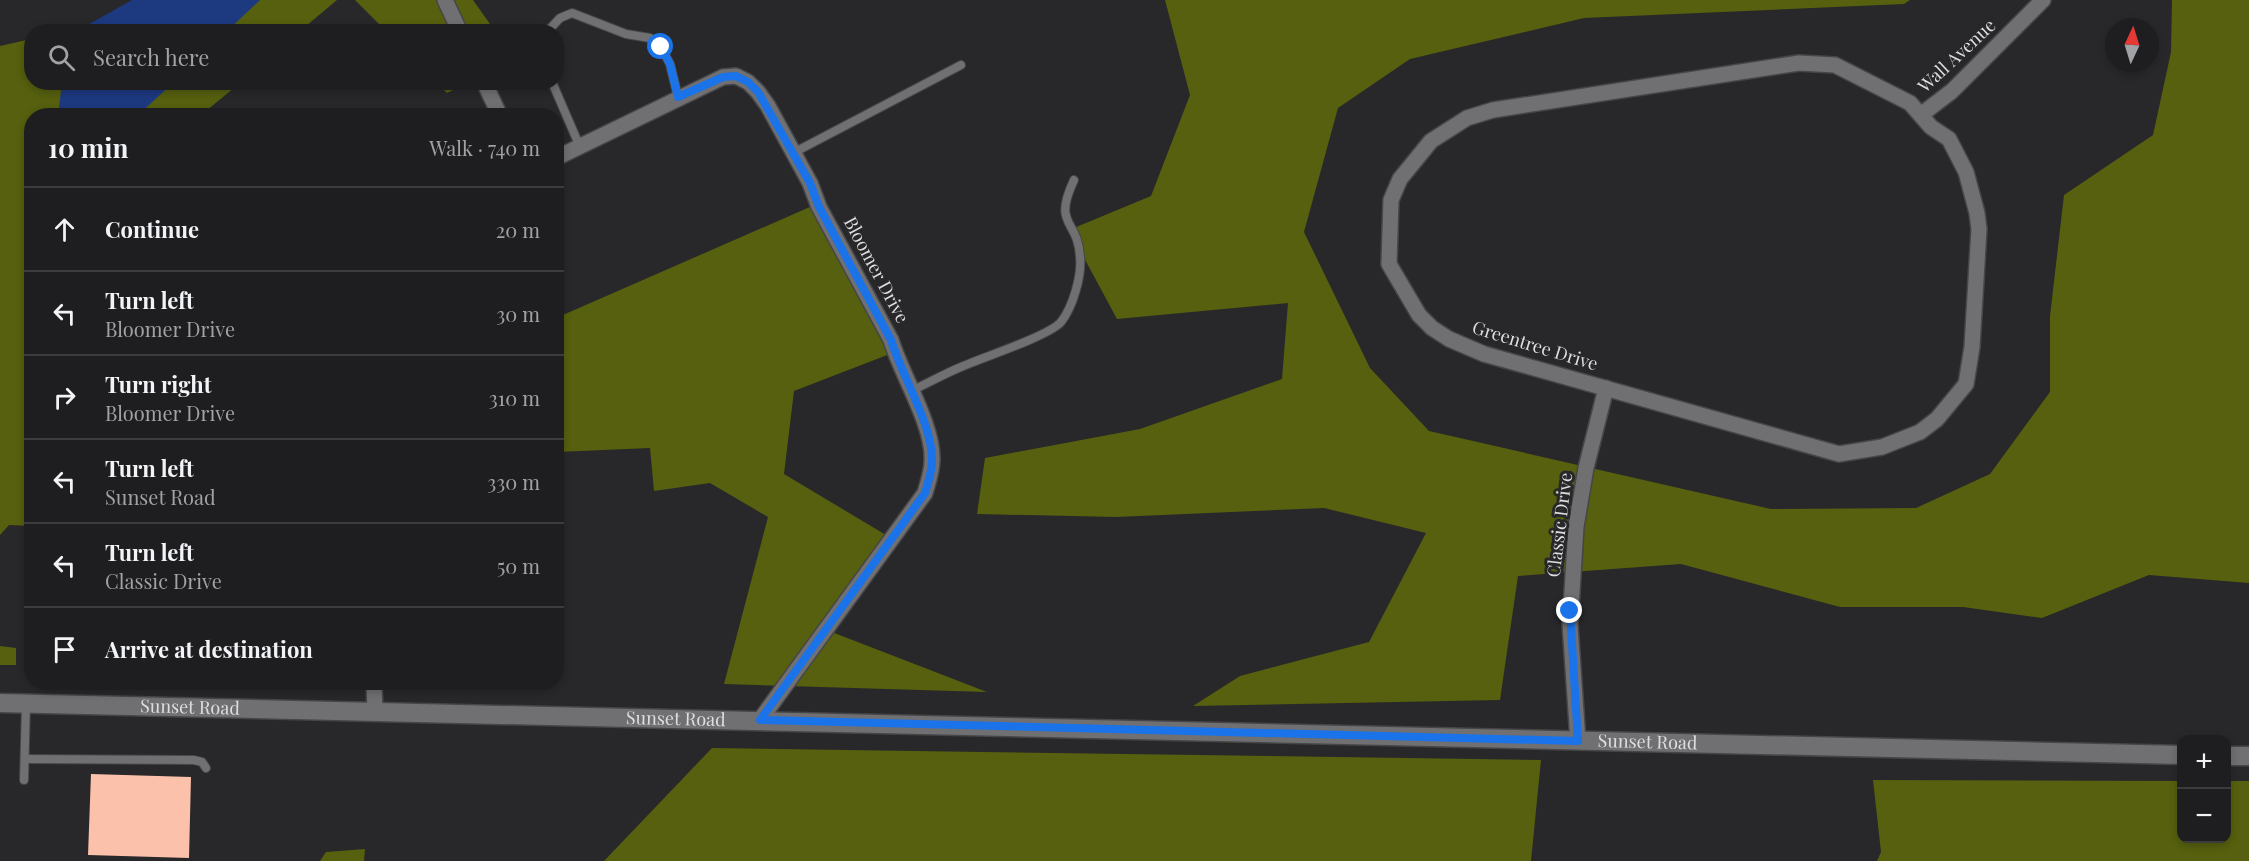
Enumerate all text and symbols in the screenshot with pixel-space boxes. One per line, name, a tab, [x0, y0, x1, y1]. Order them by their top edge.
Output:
street label: Wall Avenue	[1912, 13, 2000, 98]
north arrow	[2105, 18, 2159, 72]
search box	[24, 24, 564, 90]
route start	[647, 33, 673, 59]
icon: search	[45, 41, 78, 74]
text: Search here	[93, 42, 209, 72]
text: 10 min	[48, 130, 128, 165]
text: Walk · 740 m	[429, 134, 540, 161]
street label: Bloomer Drive	[839, 212, 915, 327]
icon: ahead	[48, 213, 81, 246]
text: Continue	[105, 214, 199, 244]
text: 20 m	[496, 216, 540, 243]
text: Turn left	[105, 285, 194, 315]
icon: left	[48, 297, 81, 330]
text: 30 m	[496, 300, 540, 327]
text: Bloomer Drive	[105, 315, 235, 342]
street label: Greentree Drive	[1470, 315, 1601, 376]
text: Turn right	[105, 369, 211, 399]
icon: right	[48, 381, 81, 414]
text: 310 m	[489, 384, 540, 411]
text: Bloomer Drive	[105, 399, 235, 426]
text: Turn left	[105, 453, 194, 483]
icon: left	[48, 465, 81, 498]
text: 330 m	[487, 468, 540, 495]
street label: Classic Drive	[1541, 471, 1577, 579]
text: Sunset Road	[105, 483, 216, 510]
text: Turn left	[105, 537, 194, 567]
icon: left	[48, 549, 81, 582]
text: 50 m	[497, 552, 540, 579]
text: Classic Drive	[105, 567, 222, 594]
route end	[1556, 597, 1582, 623]
icon: arrive	[48, 633, 81, 666]
text: Arrive at destination	[105, 634, 313, 664]
street label: Sunset Road	[140, 693, 241, 720]
street label: Sunset Road	[626, 705, 726, 731]
street label: Sunset Road	[1597, 728, 1698, 754]
map controls	[2177, 735, 2231, 843]
button: +	[2177, 735, 2231, 789]
button: −	[2177, 789, 2231, 843]

